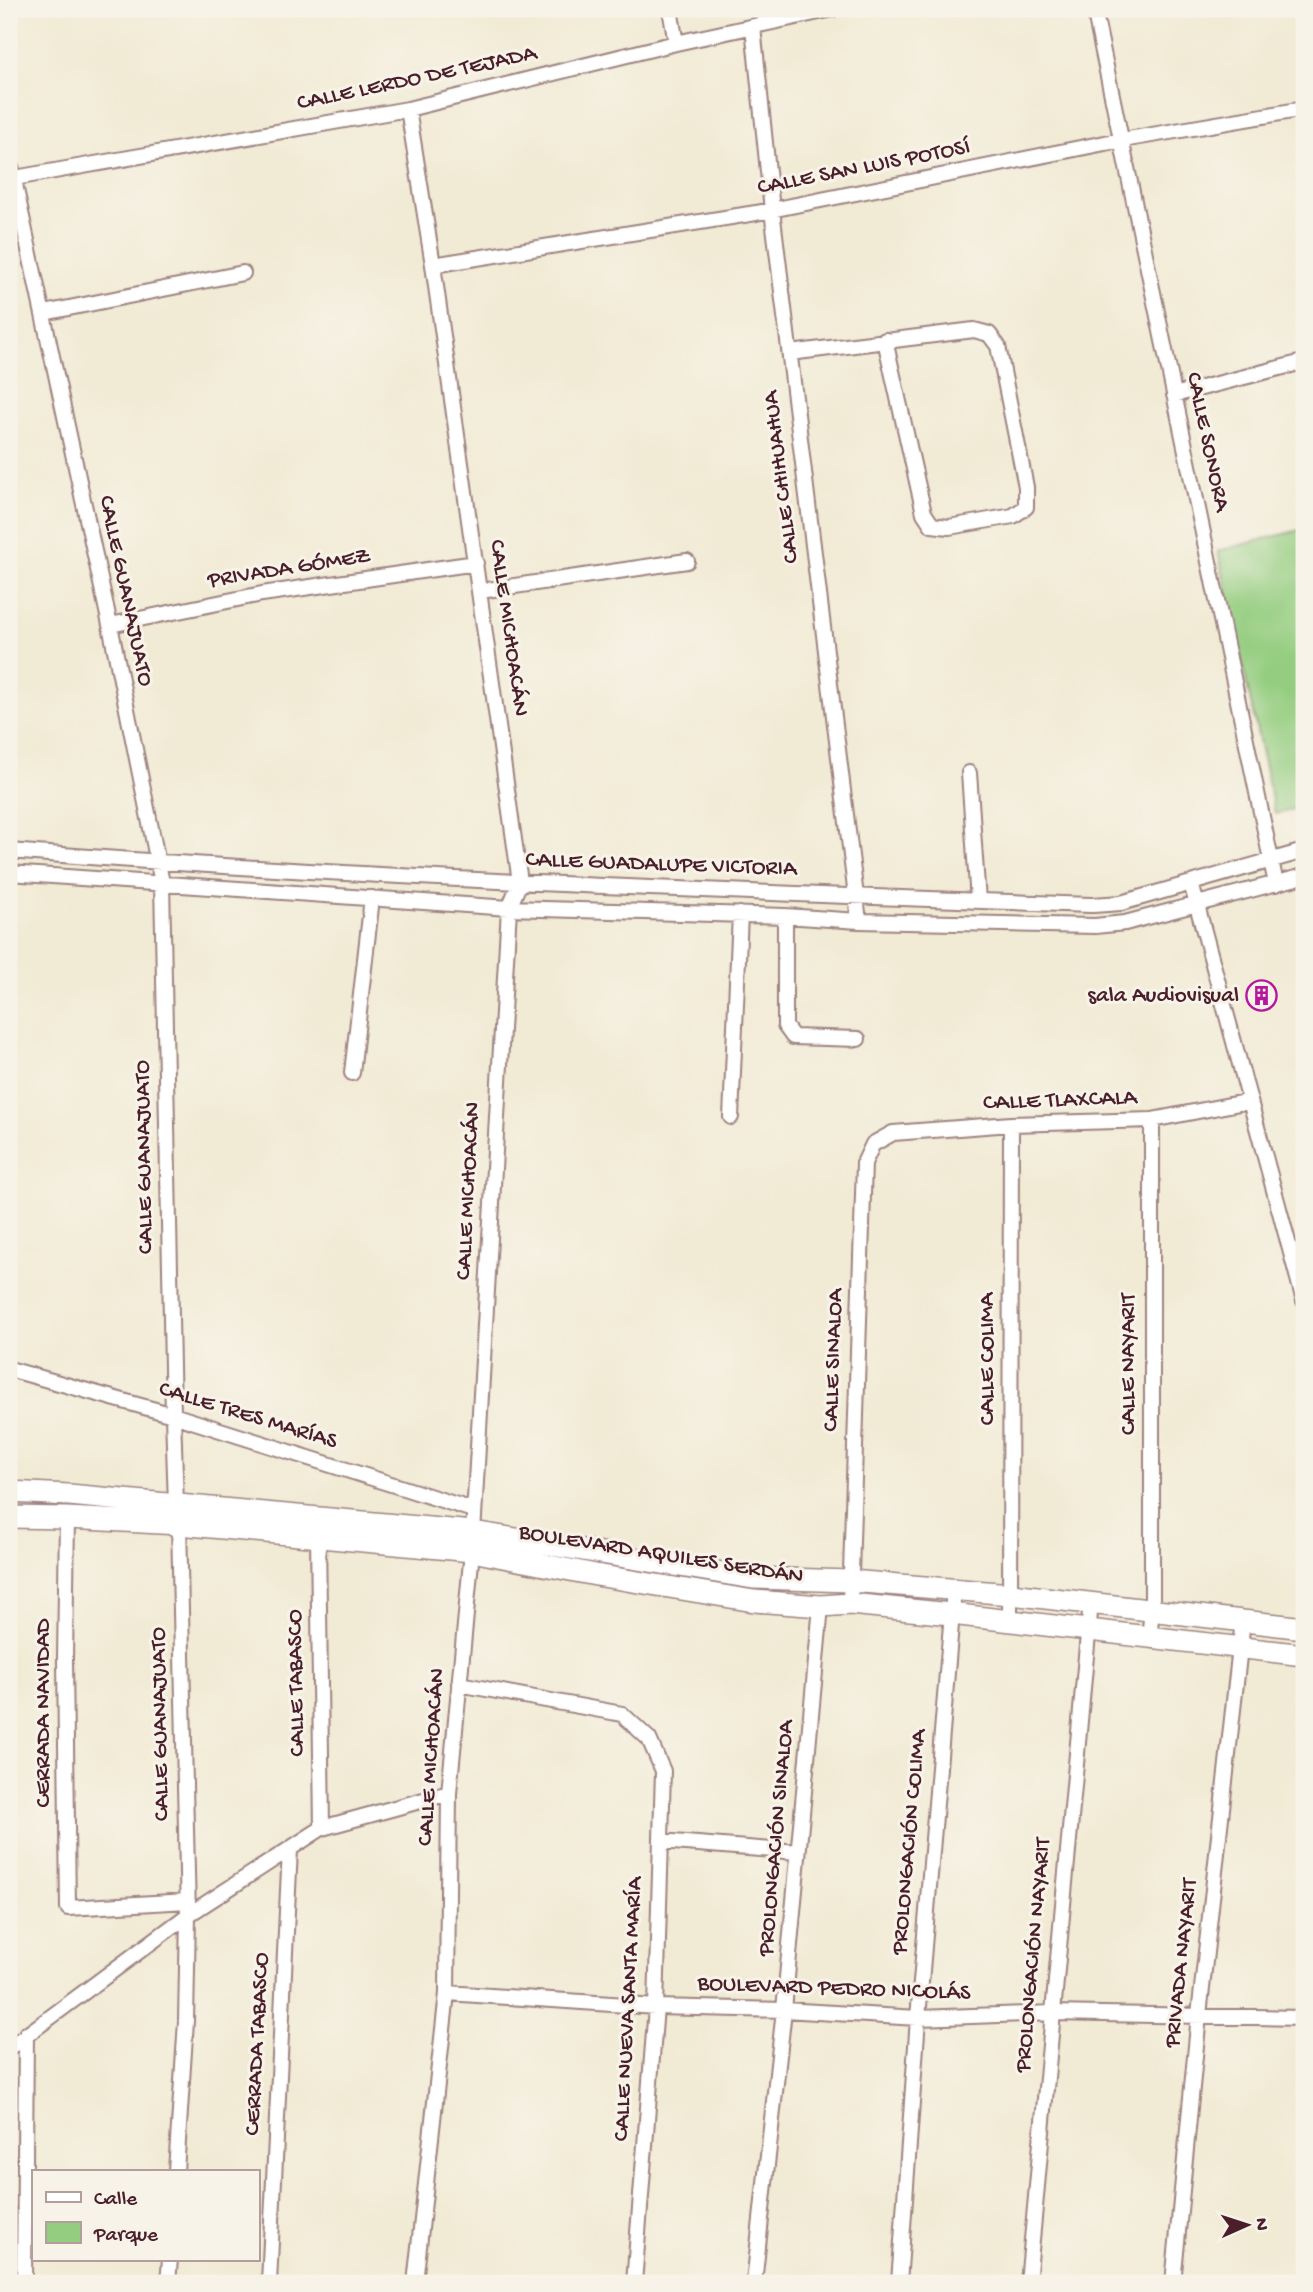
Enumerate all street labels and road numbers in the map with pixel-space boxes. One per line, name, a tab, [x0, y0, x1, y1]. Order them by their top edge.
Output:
street label: CALLE LERDO DE TEJADA	[295, 40, 541, 118]
street label: CALLE SAN LUIS POTOSÍ	[755, 134, 973, 202]
street label: CALLE SONORA	[1179, 370, 1235, 515]
street label: CALLE CHIHUAHUA	[758, 388, 806, 565]
street label: CALLE GUANAJUATO	[92, 493, 158, 689]
street label: CALLE MICHOACÁN	[482, 538, 535, 718]
street label: PRIVADA GÓMEZ	[205, 543, 373, 595]
street label: CALLE GUADALUPE VICTORIA	[525, 847, 798, 883]
street label: CALLE GUANAJUATO	[130, 1059, 160, 1254]
street label: CALLE TLAXCALA	[983, 1085, 1139, 1117]
street label: CALLE MICHOACÁN	[450, 1101, 487, 1281]
street label: CALLE SINALOA	[818, 1287, 850, 1432]
street label: CALLE COLIMA	[975, 1291, 1002, 1425]
street label: CALLE NAYARIT	[1116, 1292, 1143, 1435]
street label: CALLE TRES MARÍAS	[155, 1376, 341, 1456]
street label: BOULEVARD AQUILES SERDÁN	[516, 1518, 805, 1591]
street label: CALLE TABASCO	[282, 1609, 312, 1757]
street label: CERRADA NAVIDAD	[31, 1618, 58, 1807]
street label: CALLE GUANAJUATO	[146, 1626, 176, 1821]
street label: CALLE MICHOACÁN	[411, 1667, 452, 1847]
street label: PROLONGACIÓN SINALOA	[753, 1717, 801, 1958]
street label: PROLONGACIÓN COLIMA	[887, 1727, 933, 1957]
street label: PROLONGACIÓN NAYARIT	[1010, 1835, 1058, 2074]
street label: CALLE NUEVA SANTA MARÍA	[609, 1875, 649, 2142]
street label: PRIVADA NAYARIT	[1160, 1876, 1204, 2050]
street label: CERRADA TABASCO	[240, 1952, 276, 2136]
street label: BOULEVARD PEDRO NICOLÁS	[696, 1970, 971, 2007]

